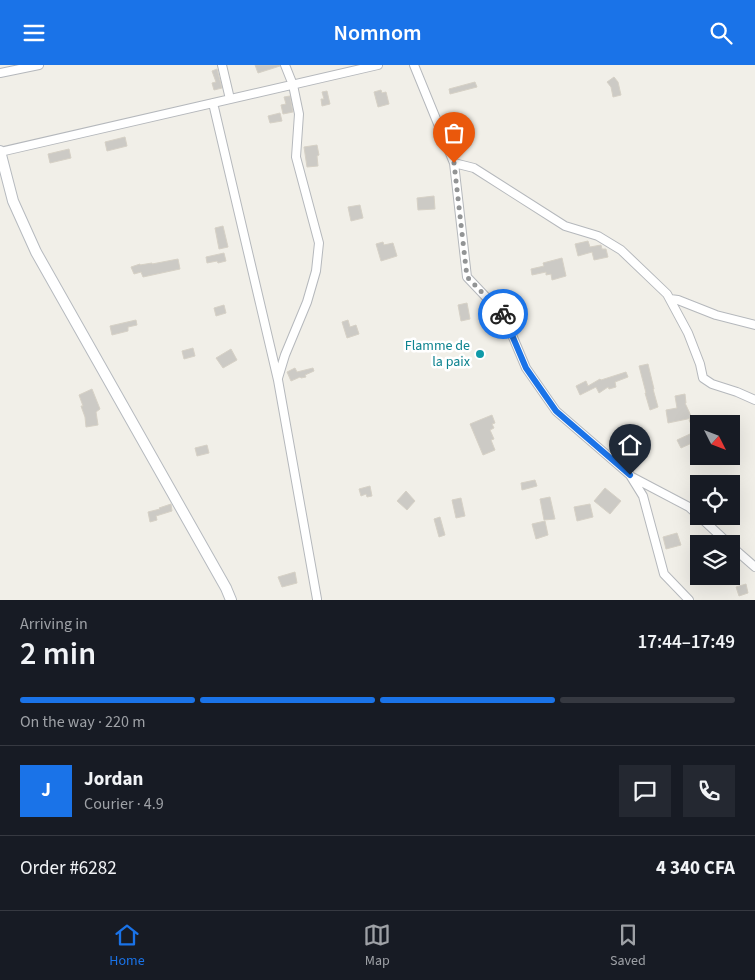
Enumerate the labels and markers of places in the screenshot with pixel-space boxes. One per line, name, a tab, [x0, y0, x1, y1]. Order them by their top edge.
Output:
pin	[433, 112, 475, 163]
place label: Flamme de la paix	[405, 336, 471, 372]
marker: Flamme de la paix	[474, 348, 486, 360]
pin	[609, 424, 651, 475]

